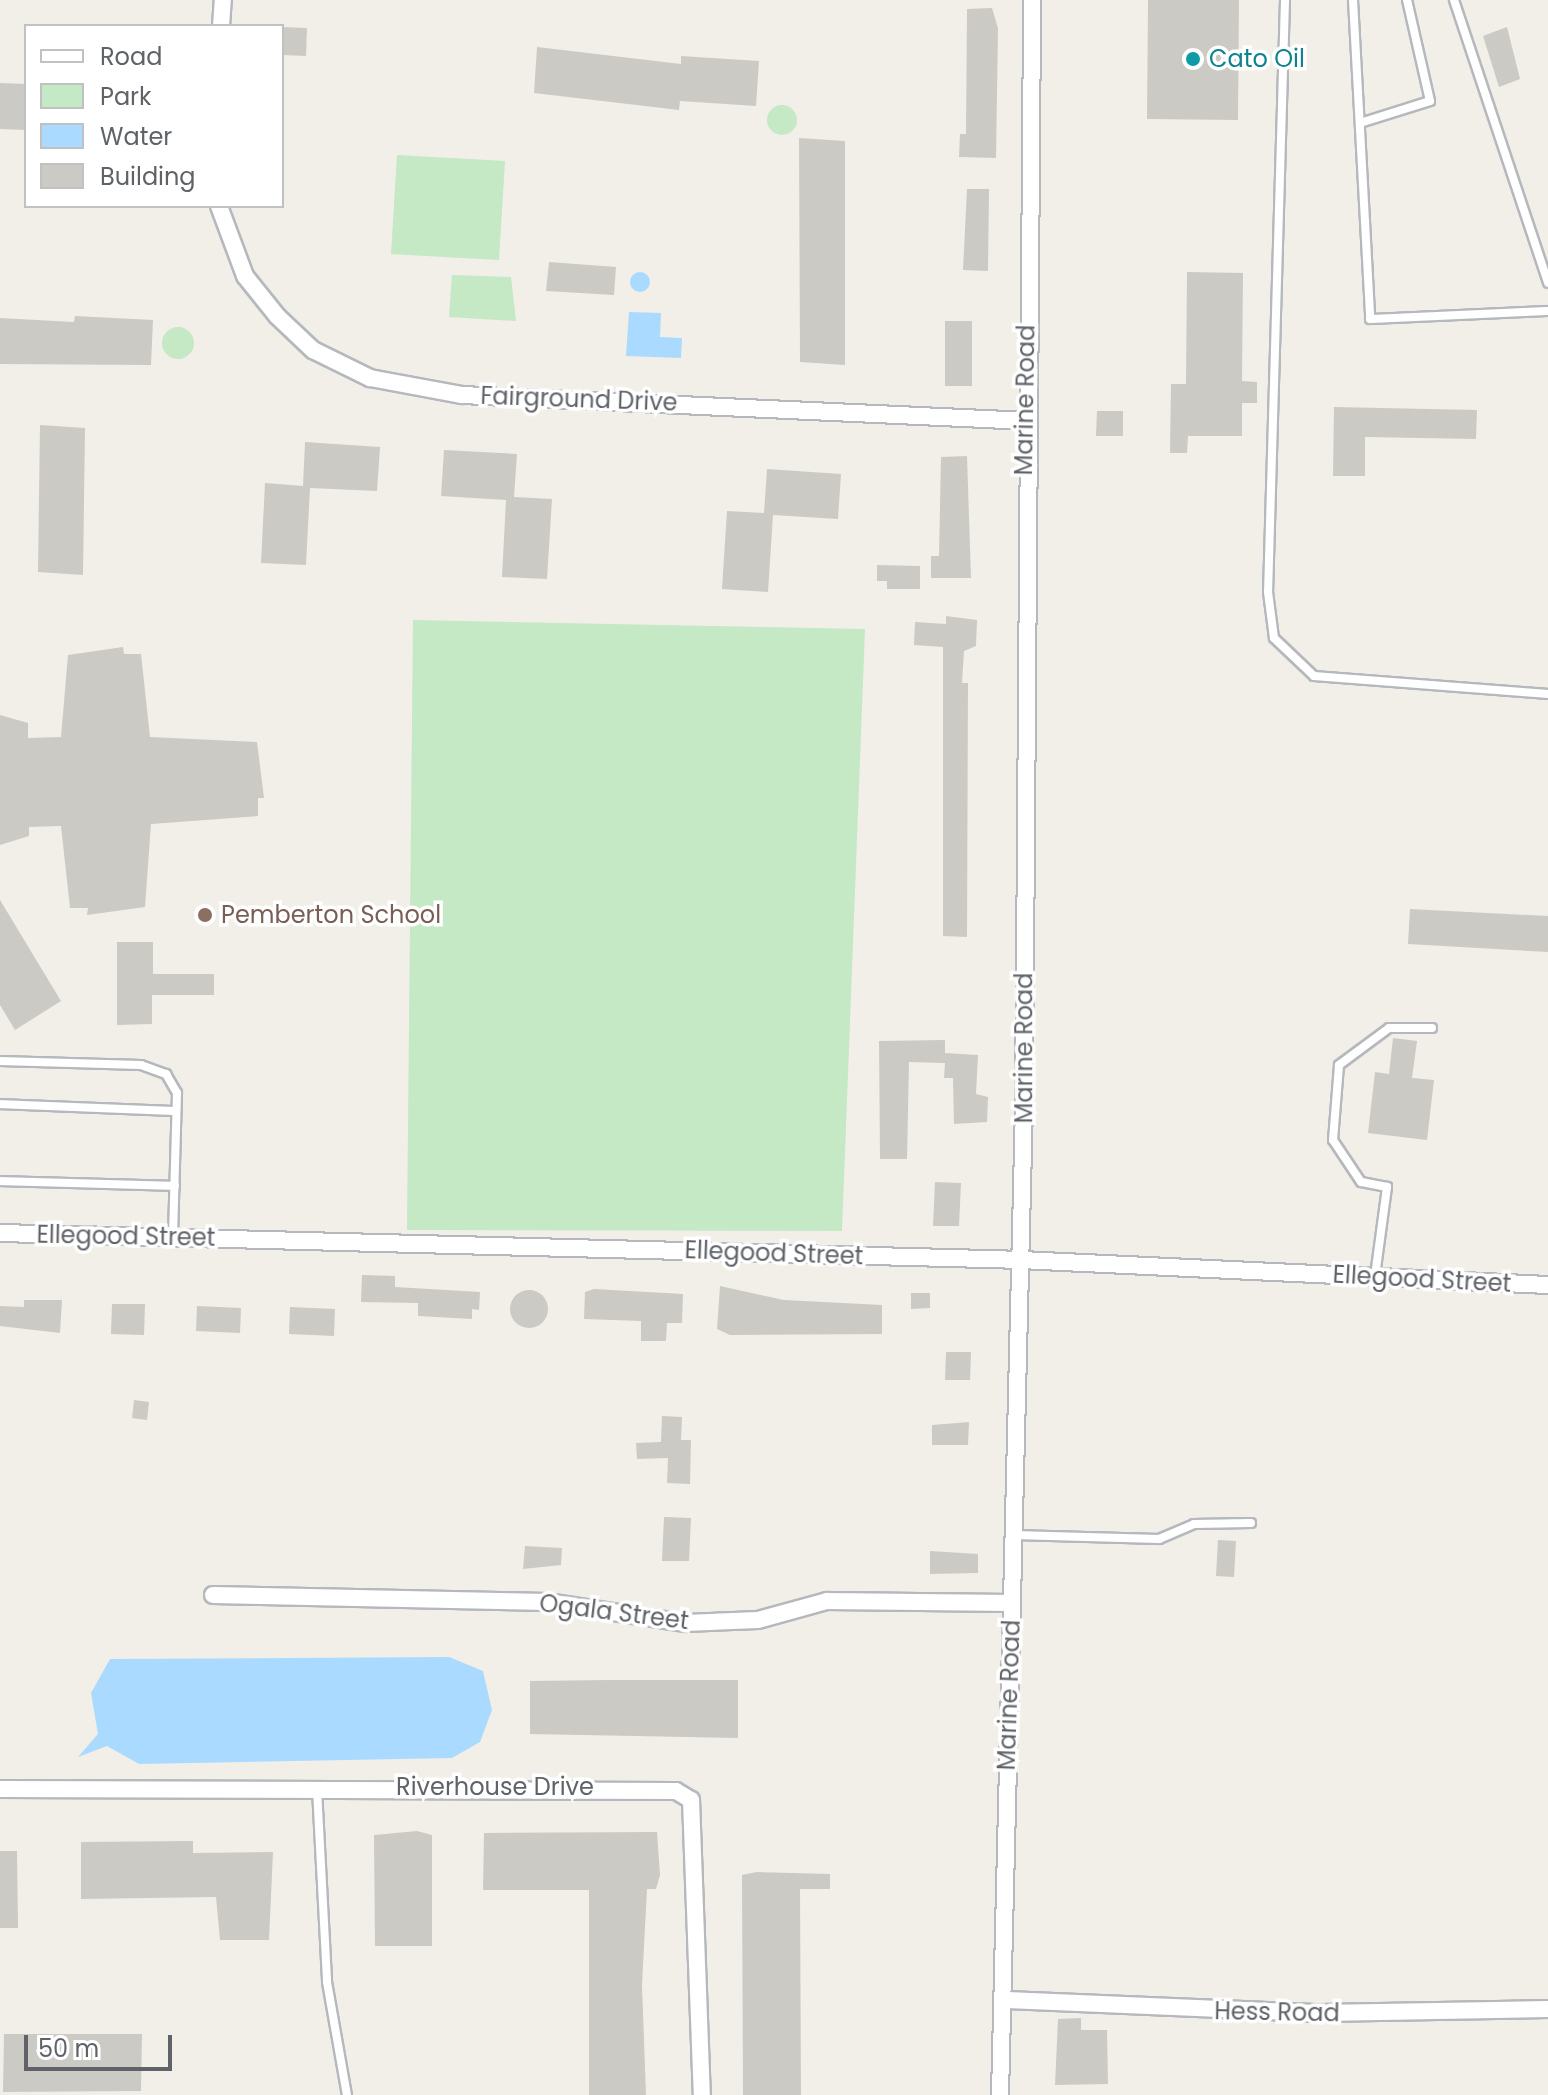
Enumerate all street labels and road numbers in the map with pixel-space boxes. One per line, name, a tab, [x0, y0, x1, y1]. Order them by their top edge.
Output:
street label: Marine Road	[1009, 324, 1041, 476]
street label: Fairground Drive	[480, 381, 678, 417]
street label: Marine Road	[1010, 973, 1038, 1123]
street label: Ellegood Street	[36, 1220, 216, 1252]
street label: Ellegood Street	[684, 1235, 864, 1271]
street label: Ellegood Street	[1332, 1260, 1512, 1298]
street label: Ogala Street	[538, 1589, 690, 1635]
street label: Marine Road	[992, 1619, 1026, 1771]
street label: Riverhouse Drive	[396, 1773, 594, 1801]
street label: Hess Road	[1214, 1997, 1340, 2027]

